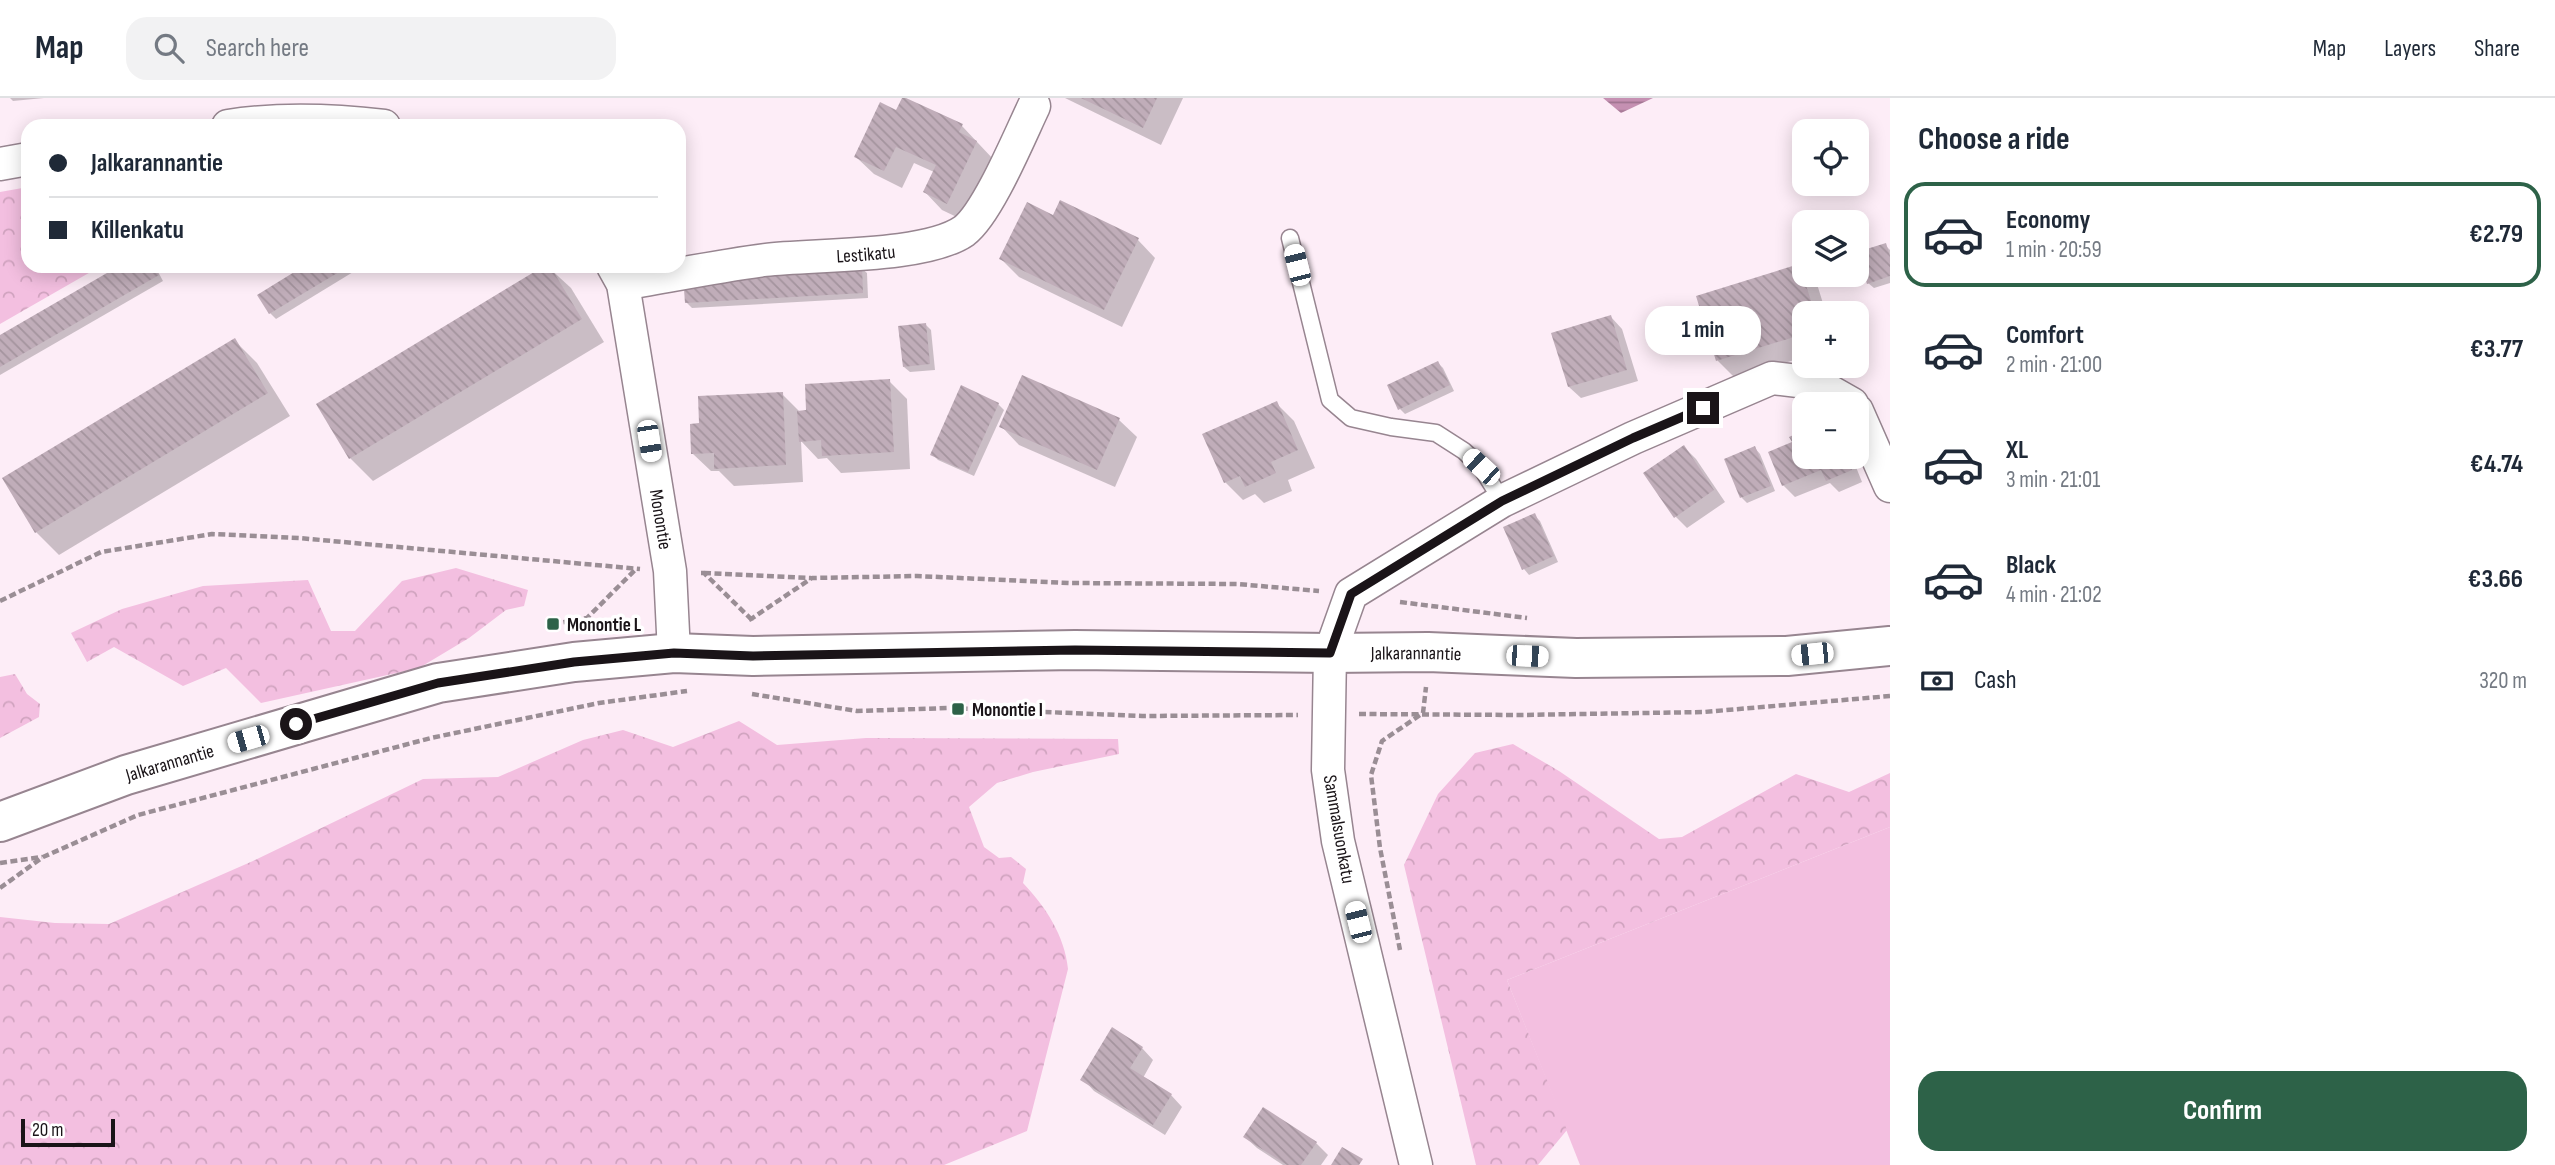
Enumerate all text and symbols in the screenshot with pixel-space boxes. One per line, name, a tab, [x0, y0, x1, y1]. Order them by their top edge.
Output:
search box	[126, 17, 616, 80]
text: Map	[35, 28, 84, 68]
icon: search	[150, 29, 188, 67]
text: Search here	[206, 33, 309, 64]
text: Map	[2313, 34, 2346, 63]
text: Layers	[2384, 34, 2436, 63]
text: Share	[2474, 34, 2520, 63]
map controls	[1792, 119, 1869, 469]
button: locate	[1792, 119, 1869, 196]
text: Choose a ride	[1918, 120, 2070, 159]
text: Jalkarannantie	[91, 148, 223, 179]
icon: car	[1922, 203, 1985, 266]
text: Economy	[2006, 205, 2090, 236]
button: layers	[1792, 210, 1869, 287]
text: Killenkatu	[91, 215, 184, 246]
text: €2.79	[2469, 219, 2523, 250]
text: 1 min · 20:59	[2006, 236, 2102, 264]
street label: Lestikatu	[836, 241, 897, 268]
car	[1282, 242, 1313, 288]
button: +	[1792, 301, 1869, 378]
callout: 1 min	[1645, 306, 1761, 356]
text: 1 min	[1682, 316, 1724, 344]
icon: car	[1922, 318, 1985, 381]
text: Comfort	[2006, 320, 2084, 351]
text: €3.77	[2470, 334, 2523, 365]
text: 2 min · 21:00	[2006, 351, 2102, 379]
route end	[1687, 392, 1719, 424]
button: −	[1792, 392, 1869, 469]
car	[636, 419, 663, 463]
icon: car	[1922, 433, 1985, 496]
text: XL	[2006, 435, 2028, 466]
car	[1459, 445, 1504, 489]
text: €4.74	[2470, 449, 2523, 480]
text: 3 min · 21:01	[2006, 466, 2100, 494]
street label: Monontie	[644, 488, 676, 551]
icon: car	[1922, 548, 1985, 611]
text: Black	[2006, 550, 2056, 581]
text: €3.66	[2468, 564, 2523, 595]
text: 4 min · 21:02	[2006, 581, 2102, 609]
place label: Monontie L	[567, 614, 642, 637]
marker: Monontie L	[545, 616, 561, 632]
car	[1791, 641, 1834, 667]
street label: Jalkarannantie	[1370, 642, 1462, 666]
car	[1506, 645, 1549, 667]
icon: cash	[1918, 662, 1956, 700]
text: Cash	[1974, 665, 2017, 696]
text: 320 m	[2479, 667, 2527, 695]
place label: Monontie I	[972, 699, 1043, 722]
marker: Monontie I	[950, 701, 966, 717]
route start	[280, 708, 312, 740]
car	[225, 723, 272, 755]
street label: Jalkarannantie	[122, 740, 217, 788]
street label: Sammalsuonkatu	[1318, 773, 1359, 885]
car	[1343, 899, 1374, 945]
button: Confirm	[1918, 1071, 2527, 1151]
scale bar	[21, 1116, 116, 1148]
text: 20 m	[32, 1119, 64, 1142]

